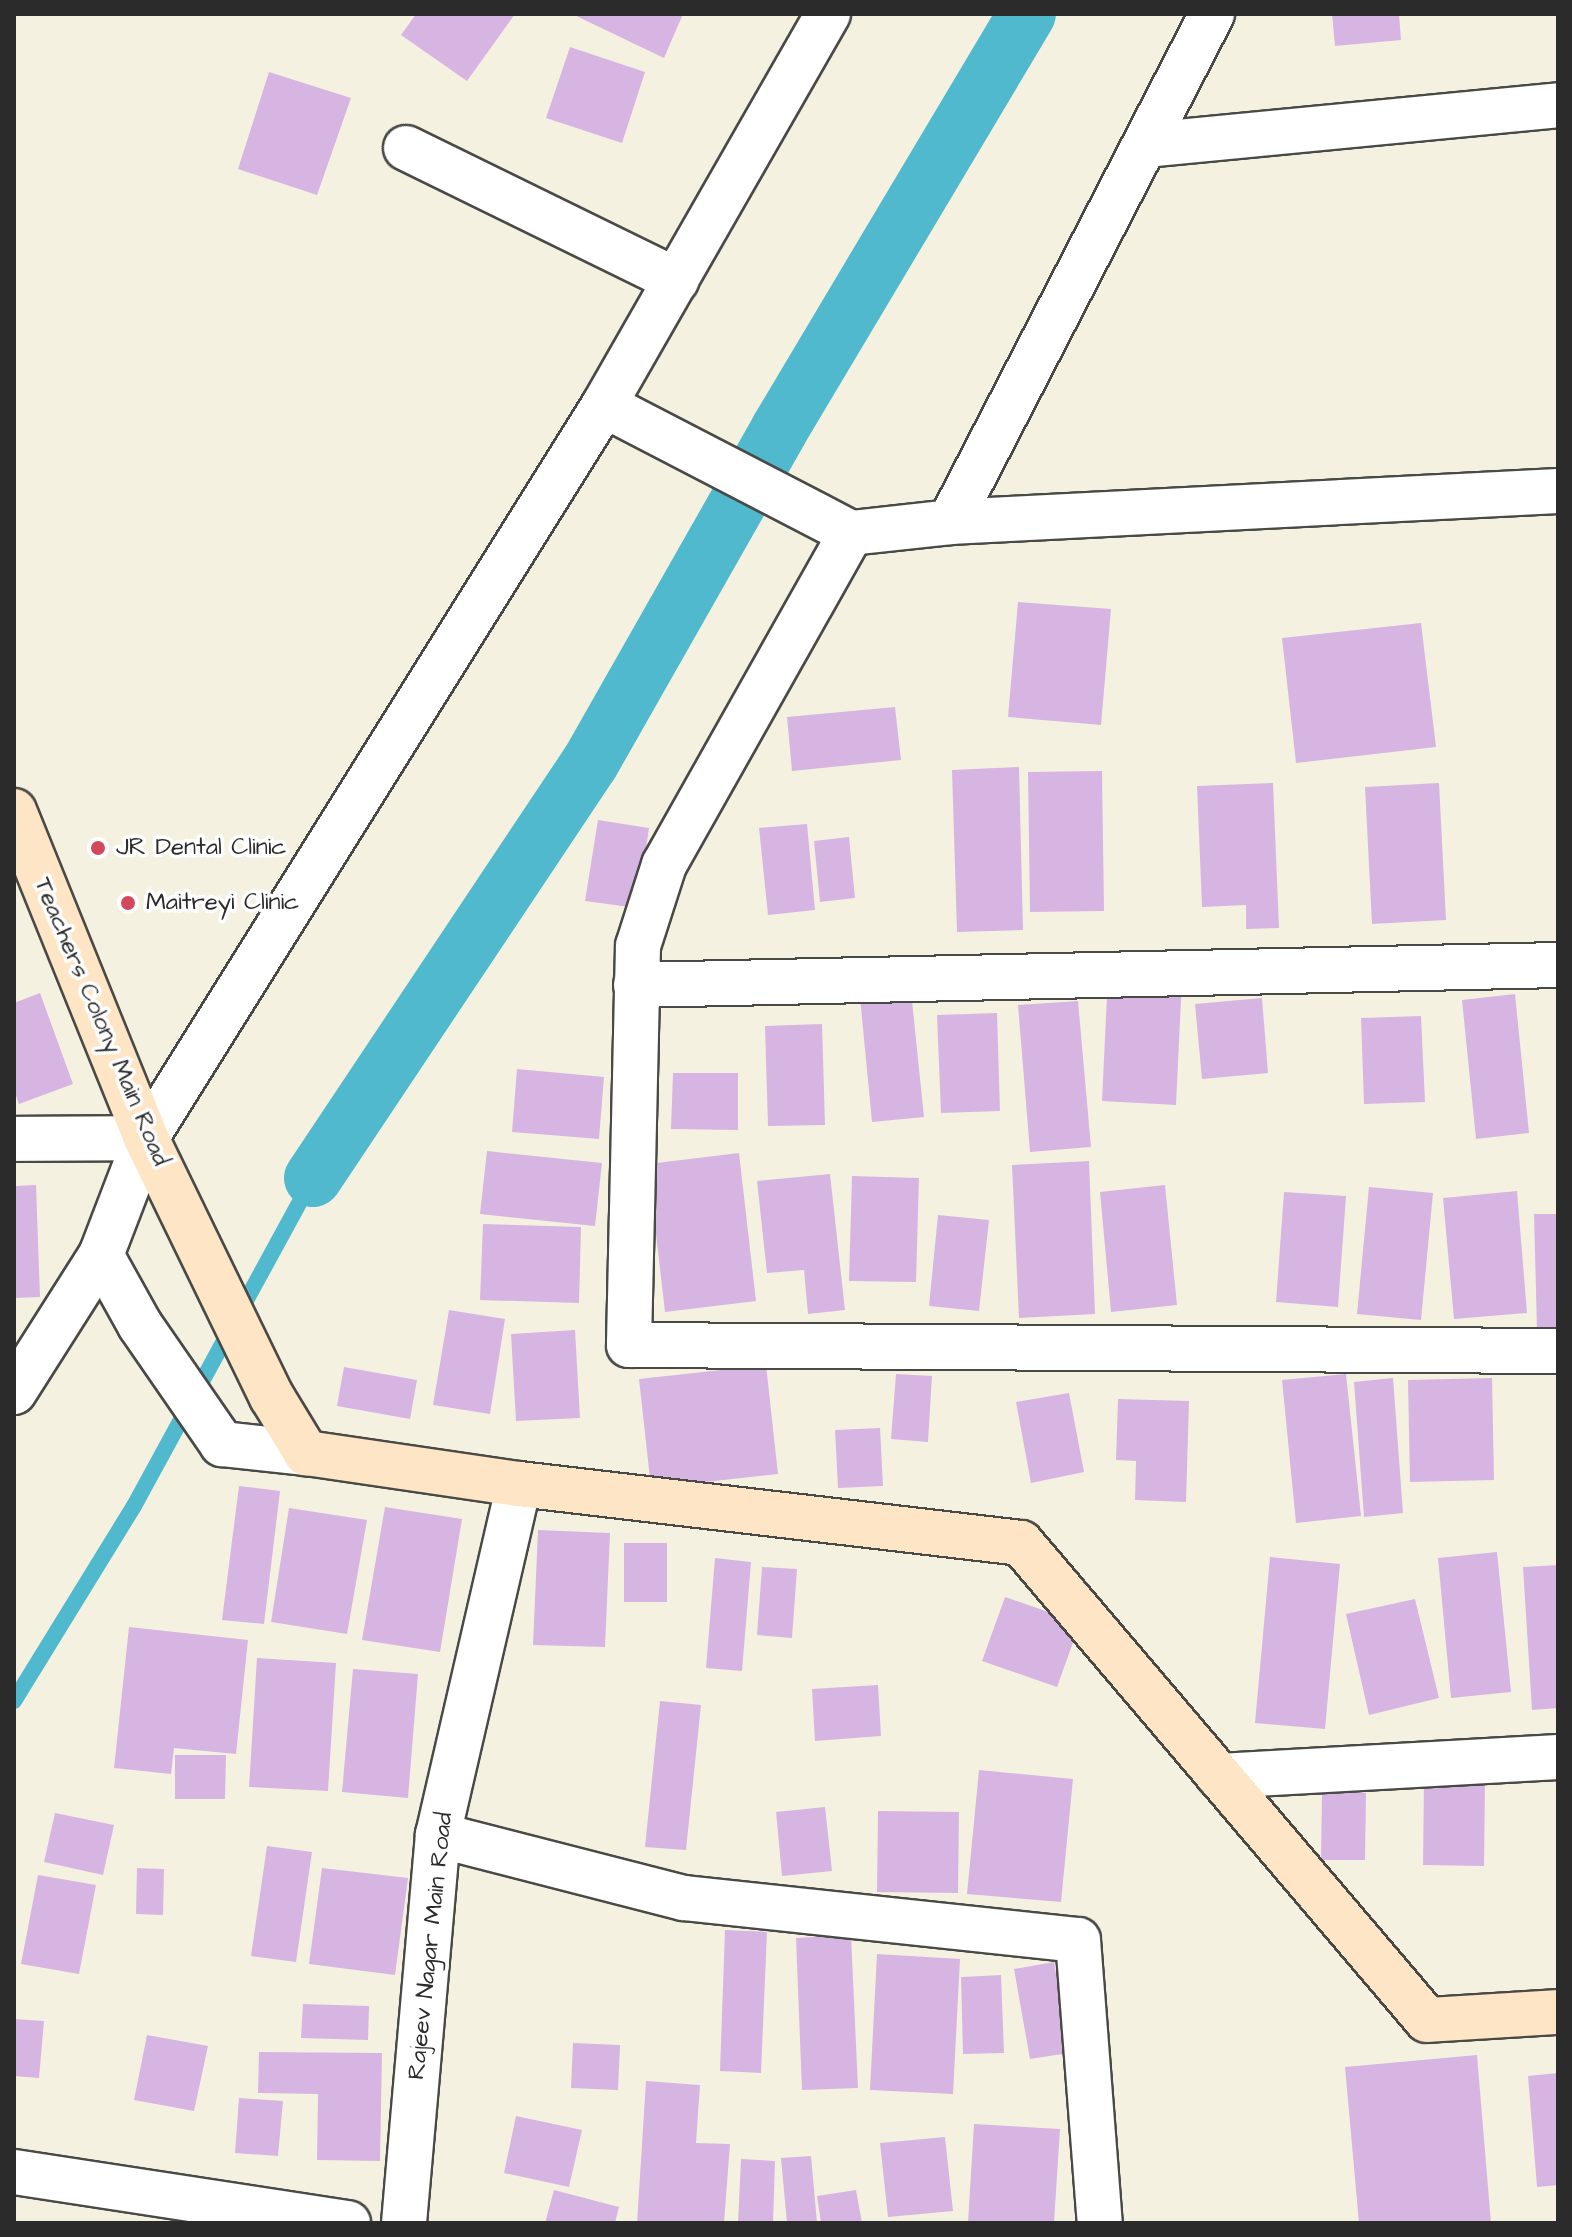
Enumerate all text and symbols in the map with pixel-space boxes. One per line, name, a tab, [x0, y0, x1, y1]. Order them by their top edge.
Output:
place label: JR Dental Clinic	[116, 834, 286, 862]
marker: JR Dental Clinic	[87, 837, 109, 859]
street label: Teachers Colony Main Road	[27, 874, 175, 1170]
place label: Maitreyi Clinic	[146, 889, 299, 917]
marker: Maitreyi Clinic	[117, 892, 139, 914]
street label: Rajeev Nagar Main Road	[403, 1811, 459, 2081]

